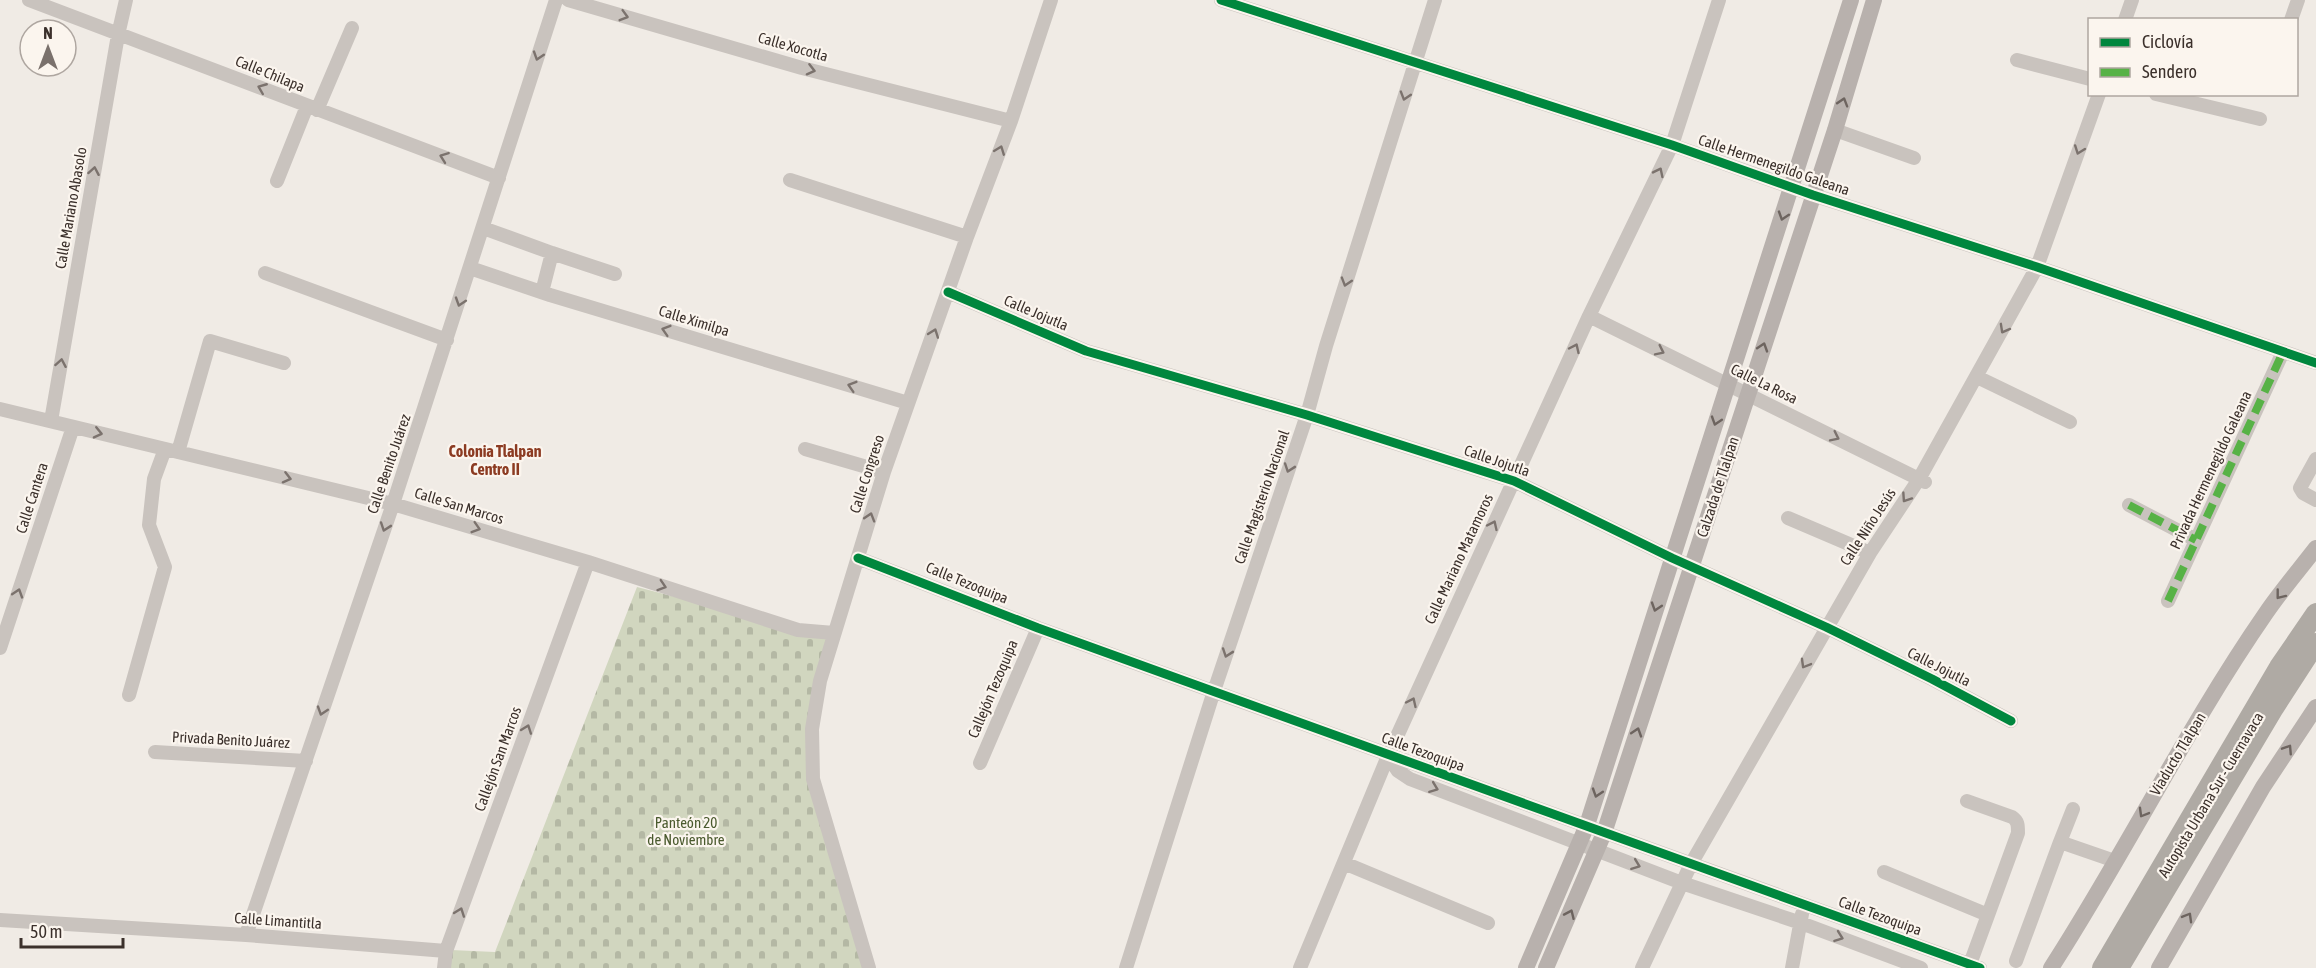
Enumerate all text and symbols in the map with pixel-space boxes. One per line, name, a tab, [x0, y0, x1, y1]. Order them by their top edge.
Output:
one-way arrow	[618, 9, 629, 21]
north arrow	[18, 18, 78, 78]
legend	[2088, 18, 2298, 96]
text: N	[43, 24, 53, 42]
street label: Calle Xocotla	[756, 28, 830, 65]
text: Ciclovía	[2142, 31, 2194, 52]
one-way arrow	[533, 50, 545, 61]
street label: Calle Chilapa	[233, 52, 307, 95]
text: Sendero	[2142, 61, 2197, 82]
one-way arrow	[805, 63, 816, 75]
one-way arrow	[257, 83, 268, 95]
one-way arrow	[1399, 90, 1412, 101]
one-way arrow	[1836, 97, 1848, 108]
street label: Calle Hermenegildo Galeana	[1696, 131, 1852, 198]
one-way arrow	[2073, 144, 2086, 155]
one-way arrow	[993, 145, 1005, 156]
street label: Calle Mariano Abasolo	[51, 146, 90, 270]
one-way arrow	[439, 152, 450, 165]
one-way arrow	[88, 167, 100, 176]
one-way arrow	[1652, 168, 1664, 179]
one-way arrow	[1777, 210, 1790, 221]
one-way arrow	[1341, 276, 1353, 287]
street label: Calle Jojutla	[1001, 291, 1071, 334]
one-way arrow	[454, 296, 467, 307]
street label: Calle Ximilpa	[657, 302, 732, 339]
one-way arrow	[2000, 323, 2011, 333]
one-way arrow	[661, 325, 672, 337]
one-way arrow	[926, 328, 939, 339]
one-way arrow	[1756, 342, 1769, 353]
one-way arrow	[1567, 343, 1579, 354]
one-way arrow	[1654, 344, 1665, 356]
one-way arrow	[54, 359, 67, 369]
street label: Calle La Rosa	[1728, 360, 1800, 407]
one-way arrow	[848, 381, 858, 393]
street label: Privada Hermenegildo Galeana	[2166, 388, 2255, 552]
street label: Calle Benito Juárez	[364, 411, 414, 516]
one-way arrow	[1710, 415, 1723, 426]
one-way arrow	[92, 425, 102, 438]
street label: Calle Magisterio Nacional	[1231, 428, 1292, 566]
one-way arrow	[1829, 430, 1840, 442]
street label: Calle Congreso	[846, 432, 887, 515]
street label: Calzada de Tlalpan	[1693, 434, 1742, 539]
street label: Calle Jojutla	[1462, 441, 1532, 480]
district label: Colonia Tlalpan Centro II	[449, 442, 542, 478]
street label: Calle Cantera	[12, 460, 51, 535]
one-way arrow	[1284, 462, 1296, 473]
one-way arrow	[282, 471, 292, 484]
street label: Calle San Marcos	[413, 484, 506, 527]
street label: Calle Niño Jesús	[1836, 485, 1899, 568]
street label: Calle Mariano Matamoros	[1421, 491, 1496, 627]
one-way arrow	[1902, 492, 1914, 502]
one-way arrow	[863, 512, 875, 523]
one-way arrow	[1486, 520, 1498, 531]
one-way arrow	[380, 521, 393, 531]
one-way arrow	[470, 521, 480, 533]
street label: Calle Tezoquipa	[924, 558, 1011, 607]
one-way arrow	[656, 579, 667, 591]
one-way arrow	[11, 588, 24, 599]
one-way arrow	[2277, 588, 2288, 599]
one-way arrow	[1651, 601, 1663, 612]
street label: Callejón Tezoquipa	[964, 637, 1021, 740]
street label: Calle Jojutla	[1905, 643, 1973, 690]
one-way arrow	[1221, 647, 1234, 658]
one-way arrow	[1800, 658, 1812, 668]
one-way arrow	[1405, 698, 1417, 709]
street label: Callejón San Marcos	[471, 704, 524, 813]
one-way arrow	[317, 705, 330, 716]
street label: Viaducto Tlalpan	[2146, 709, 2209, 798]
street label: Autopista Urbana Sur - Cuernavaca	[2154, 709, 2267, 880]
one-way arrow	[520, 724, 532, 735]
one-way arrow	[1630, 727, 1643, 738]
street label: Privada Benito Juárez	[172, 728, 291, 751]
street label: Calle Tezoquipa	[1379, 729, 1467, 774]
one-way arrow	[2280, 745, 2291, 756]
one-way arrow	[1428, 781, 1439, 793]
one-way arrow	[1592, 787, 1605, 798]
one-way arrow	[2139, 807, 2151, 817]
park label: Panteón 20 de Noviembre	[647, 814, 725, 848]
one-way arrow	[1629, 858, 1640, 870]
street label: Calle Tezoquipa	[1836, 893, 1924, 938]
one-way arrow	[452, 907, 465, 918]
street label: Calle Limantitla	[234, 909, 322, 932]
one-way arrow	[1563, 910, 1575, 921]
scale bar	[21, 911, 123, 949]
one-way arrow	[2181, 913, 2192, 923]
text: 50 m	[30, 921, 62, 942]
one-way arrow	[1833, 930, 1844, 943]

